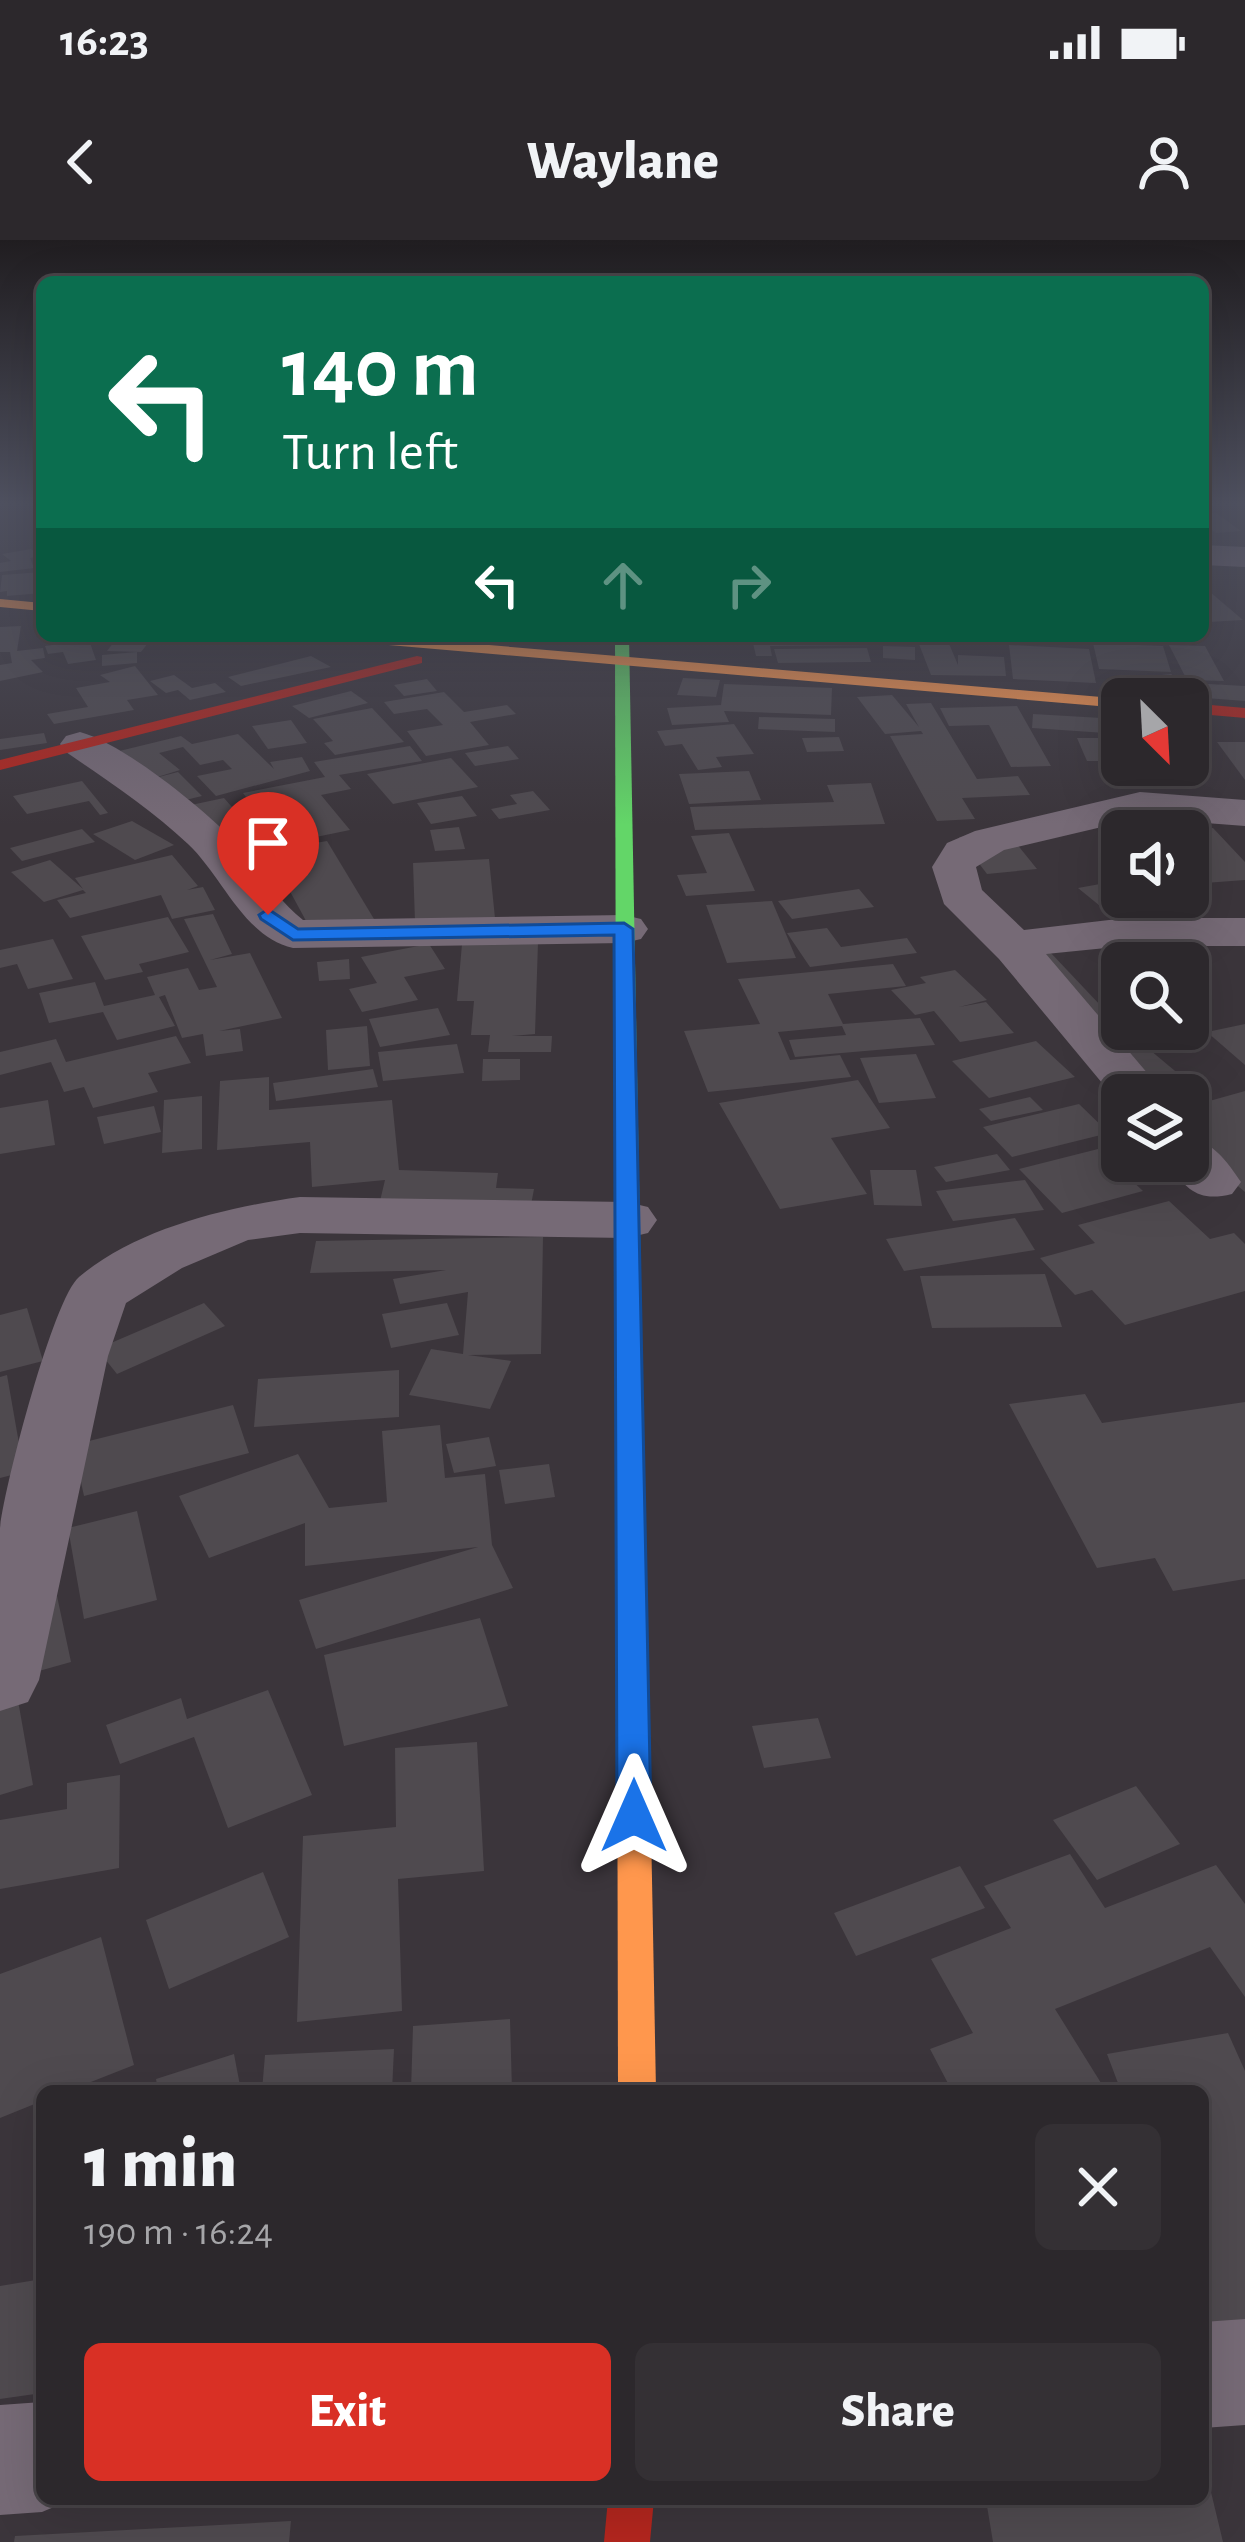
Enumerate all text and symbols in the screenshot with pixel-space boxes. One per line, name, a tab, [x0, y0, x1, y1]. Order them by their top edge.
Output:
text: 16:23	[60, 19, 149, 64]
icon: back	[48, 129, 114, 195]
icon: person	[1131, 129, 1197, 195]
text: Waylane	[526, 135, 719, 189]
icon: left	[84, 324, 240, 480]
text: 140 m	[282, 328, 479, 412]
text: Turn left	[282, 426, 458, 480]
icon: left	[464, 552, 530, 618]
icon: ahead	[590, 552, 656, 618]
icon: right	[716, 552, 782, 618]
north arrow	[1101, 678, 1209, 786]
map controls	[1101, 678, 1209, 1182]
pin	[217, 792, 319, 915]
icon: arrive	[235, 810, 301, 876]
button: sound	[1101, 810, 1209, 918]
button: search	[1101, 942, 1209, 1050]
button: layers	[1101, 1074, 1209, 1182]
position arrow	[571, 1753, 697, 1879]
button: close	[1035, 2124, 1161, 2250]
text: 1 min	[84, 2128, 237, 2200]
text: 190 m · 16:24	[84, 2213, 273, 2252]
button: Exit	[84, 2343, 611, 2481]
button: Share	[635, 2343, 1161, 2481]

